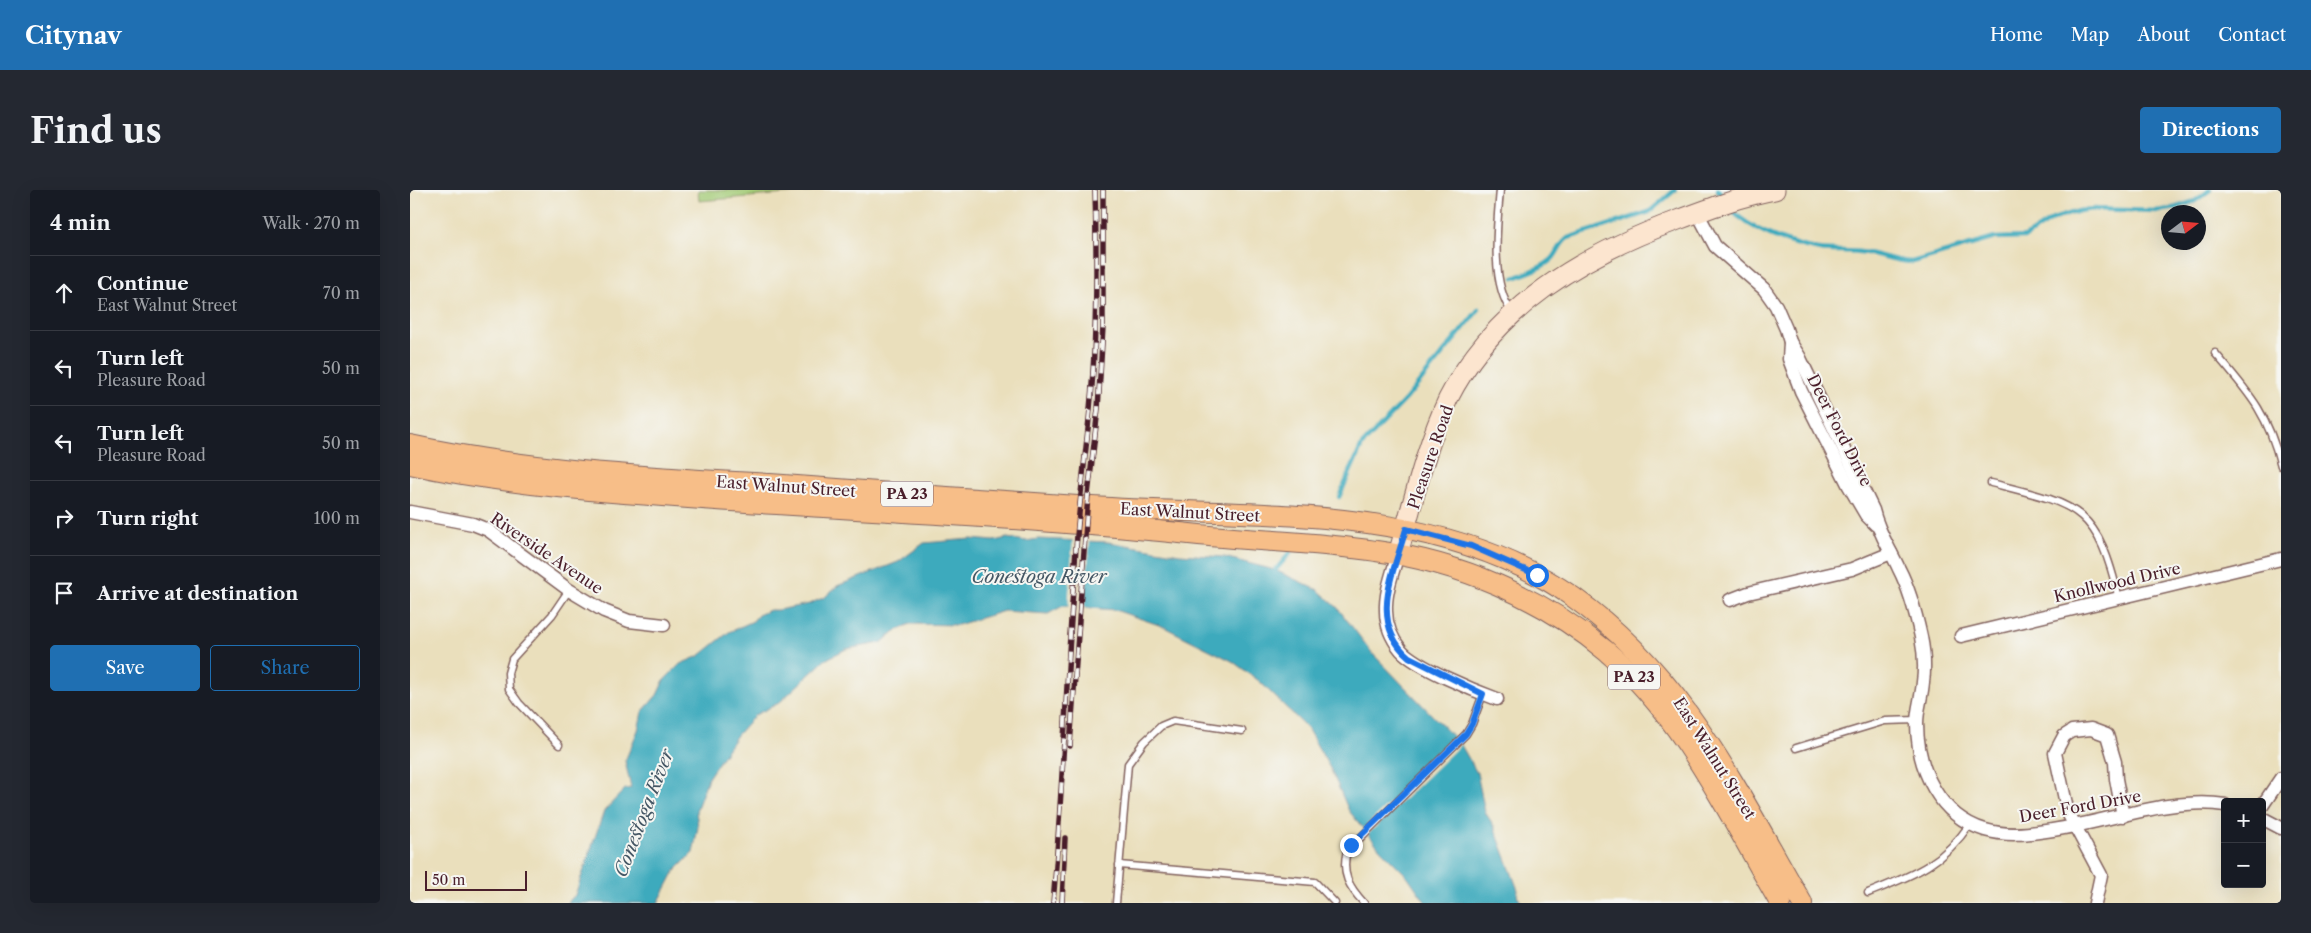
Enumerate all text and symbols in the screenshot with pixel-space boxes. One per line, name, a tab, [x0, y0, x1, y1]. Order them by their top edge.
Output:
text: Citynav	[25, 21, 122, 50]
text: Home	[1990, 24, 2043, 46]
text: Map	[2071, 24, 2109, 46]
text: About	[2137, 24, 2190, 46]
text: Contact	[2218, 24, 2286, 46]
button: Directions	[2140, 107, 2281, 153]
text: Find us	[30, 109, 162, 152]
north arrow	[2161, 205, 2206, 250]
text: 4 min	[50, 210, 111, 235]
text: Walk · 270 m	[262, 213, 360, 233]
text: Continue	[97, 272, 189, 295]
icon: ahead	[50, 279, 78, 307]
text: 70 m	[323, 283, 360, 303]
text: East Walnut Street	[97, 295, 237, 315]
text: Turn left	[97, 347, 184, 370]
icon: left	[50, 354, 78, 382]
text: 50 m	[322, 358, 360, 378]
text: Pleasure Road	[97, 370, 206, 390]
street label: Deer Ford Drive	[1803, 371, 1877, 489]
street label: Pleasure Road	[1403, 402, 1457, 512]
text: Turn left	[97, 422, 184, 445]
icon: left	[50, 429, 78, 457]
text: 50 m	[322, 433, 360, 453]
text: Pleasure Road	[97, 445, 206, 465]
street label: East Walnut Street	[715, 471, 857, 501]
road number: PA 23	[881, 482, 933, 506]
street label: East Walnut Street	[1120, 498, 1261, 526]
icon: right	[50, 504, 78, 532]
text: Turn right	[97, 507, 198, 530]
text: 100 m	[314, 508, 360, 528]
street label: Riverside Avenue	[487, 508, 607, 598]
street label: Knollwood Drive	[2052, 558, 2182, 606]
route start	[1526, 564, 1549, 587]
water label: Conestoga River	[971, 566, 1108, 588]
icon: arrive	[50, 579, 78, 607]
text: Arrive at destination	[97, 582, 298, 605]
button: Save	[50, 645, 200, 691]
button: Share	[210, 645, 360, 691]
road number: PA 23	[1608, 664, 1660, 690]
street label: East Walnut Street	[1669, 693, 1761, 823]
water label: Conestoga River	[610, 745, 679, 880]
street label: Deer Ford Drive	[2018, 785, 2142, 827]
map controls	[2221, 798, 2266, 888]
button: +	[2221, 798, 2266, 843]
route end	[1340, 834, 1363, 857]
button: −	[2221, 843, 2266, 888]
scale bar	[425, 868, 528, 891]
text: 50 m	[432, 871, 465, 889]

